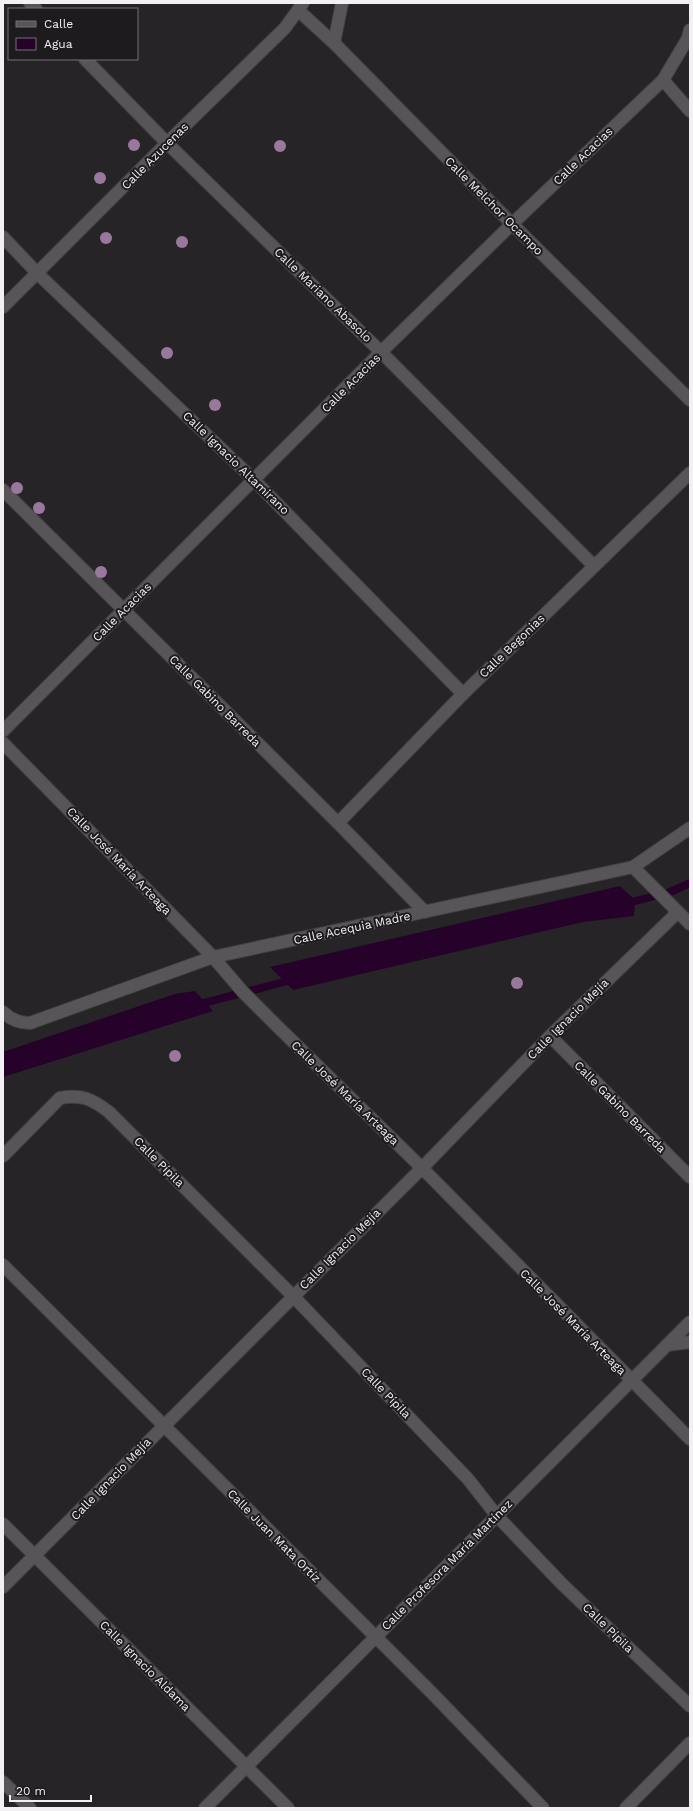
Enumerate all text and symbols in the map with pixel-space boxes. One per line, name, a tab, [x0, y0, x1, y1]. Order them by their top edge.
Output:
legend	[8, 8, 138, 60]
text: Calle	[44, 17, 73, 31]
text: Agua	[44, 37, 73, 51]
street label: Calle Azucenas	[119, 120, 191, 192]
street label: Calle Acacias	[550, 124, 616, 188]
street label: Calle Melchor Ocampo	[442, 154, 546, 258]
street label: Calle Mariano Abasolo	[271, 245, 375, 345]
street label: Calle Acacias	[319, 351, 383, 415]
street label: Calle Ignacio Altamirano	[180, 409, 292, 517]
street label: Calle Acacias	[90, 580, 154, 644]
street label: Calle Begonias	[476, 611, 548, 681]
street label: Calle Gabino Barreda	[166, 652, 264, 750]
street label: Calle José María Arteaga	[64, 804, 174, 918]
street label: Calle Acequia Madre	[292, 909, 412, 947]
street label: Calle Ignacio Mejía	[525, 975, 612, 1062]
street label: Calle José María Arteaga	[288, 1038, 402, 1148]
street label: Calle Gabino Barreda	[571, 1058, 669, 1156]
street label: Calle Pípila	[131, 1134, 187, 1190]
street label: Calle Ignacio Mejía	[297, 1205, 384, 1292]
street label: Calle José María Arteaga	[517, 1266, 629, 1378]
street label: Calle Pípila	[358, 1365, 414, 1421]
street label: Calle Ignacio Mejía	[68, 1435, 154, 1523]
street label: Calle Juan Mata Ortíz	[225, 1487, 323, 1585]
street label: Calle Profesora María Martínez	[379, 1497, 515, 1633]
street label: Calle Pípila	[580, 1600, 636, 1656]
street label: Calle Ignacio Aldama	[97, 1618, 193, 1714]
scale bar	[10, 1777, 91, 1803]
text: 20 m	[16, 1784, 46, 1798]

